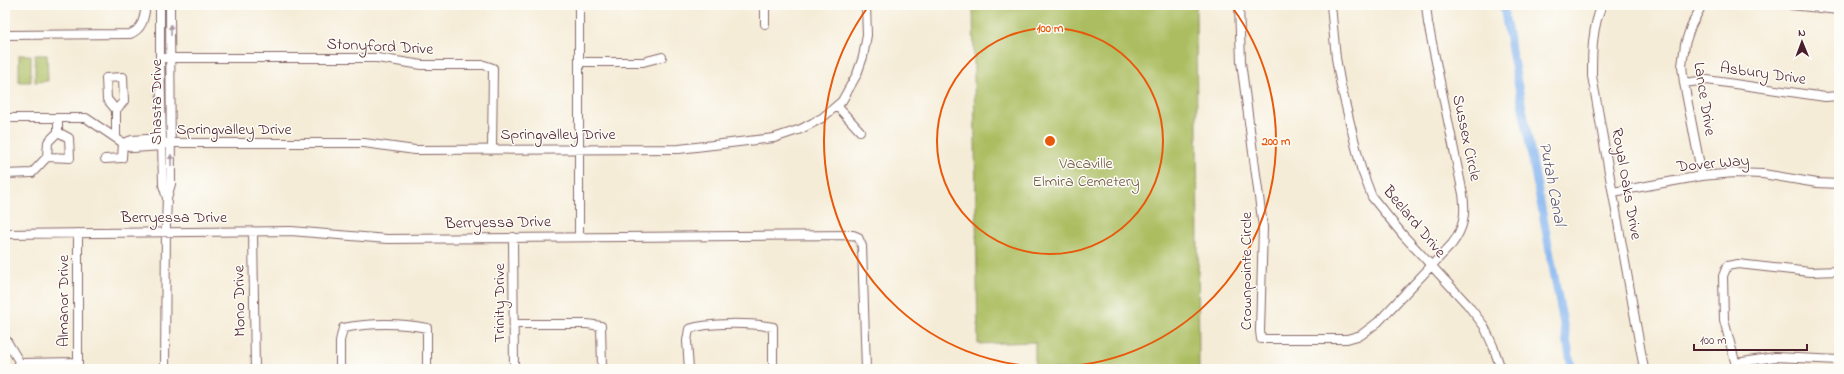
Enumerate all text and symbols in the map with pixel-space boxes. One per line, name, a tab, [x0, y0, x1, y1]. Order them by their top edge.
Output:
text: 100 m	[1037, 20, 1064, 38]
north arrow	[1782, 22, 1822, 62]
one-way arrow	[167, 24, 174, 36]
text: N	[1798, 25, 1806, 41]
street label: Stonyford Drive	[326, 32, 435, 62]
street label: Asbury Drive	[1718, 56, 1808, 92]
street label: Shasta Drive	[145, 58, 169, 145]
street label: Lance Drive	[1686, 61, 1722, 138]
street label: Sussex Circle	[1445, 93, 1487, 184]
street label: Springvalley Drive	[176, 118, 293, 142]
street label: Springvalley Drive	[500, 123, 617, 147]
street label: Royal Oaks Drive	[1604, 126, 1648, 243]
text: 200 m	[1261, 133, 1291, 151]
centre of rings	[1043, 134, 1057, 148]
water label: Putah Canal	[1532, 140, 1573, 230]
street label: Dover Way	[1675, 149, 1750, 179]
park label: Vacaville Elmira Cemetery	[1032, 152, 1140, 194]
one-way arrow	[168, 153, 174, 166]
street label: Beelard Drive	[1376, 180, 1452, 264]
street label: Berryessa Drive	[120, 206, 228, 230]
street label: Berryessa Drive	[444, 210, 552, 236]
street label: Crownpointe Circle	[1235, 211, 1259, 330]
street label: Almanor Drive	[52, 254, 76, 347]
street label: Trinity Drive	[488, 262, 512, 343]
street label: Mono Drive	[227, 264, 253, 337]
scale bar	[1694, 326, 1807, 352]
text: 100 m	[1700, 332, 1727, 350]

